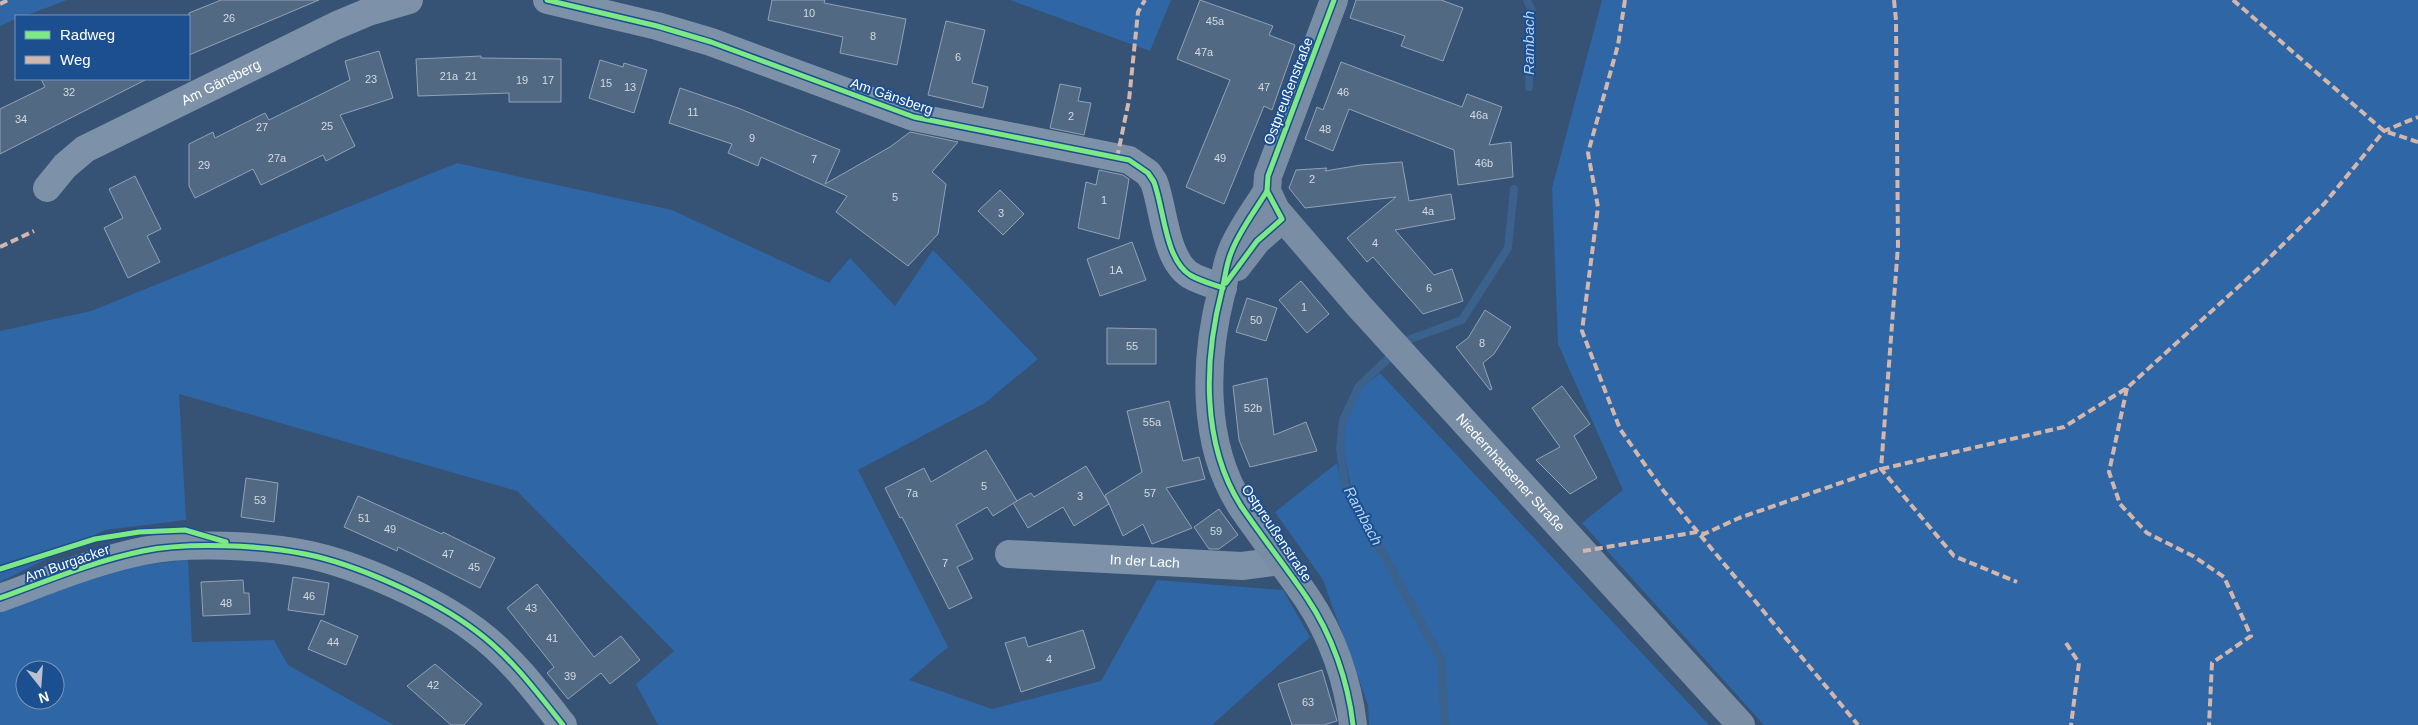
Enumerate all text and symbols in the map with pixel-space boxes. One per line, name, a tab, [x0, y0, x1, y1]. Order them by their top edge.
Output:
house number: 10	[803, 7, 815, 19]
water label: Rambach	[1520, 11, 1537, 75]
house number: 26	[223, 12, 235, 24]
legend	[15, 15, 190, 80]
house number: 45a	[1206, 15, 1225, 27]
text: Radweg	[60, 26, 115, 43]
house number: 8	[870, 30, 876, 42]
street label: Ostpreußenstraße	[1260, 35, 1316, 147]
house number: 47a	[1195, 46, 1214, 58]
text: Weg	[60, 51, 91, 68]
house number: 6	[955, 51, 961, 63]
street label: Am Gänsberg	[178, 56, 263, 108]
house number: 21a	[440, 70, 459, 82]
house number: 21	[465, 70, 477, 82]
house number: 23	[365, 73, 377, 85]
house number: 19	[516, 74, 528, 86]
house number: 17	[542, 74, 554, 86]
street label: Am Gänsberg	[849, 74, 935, 118]
house number: 15	[600, 77, 612, 89]
house number: 13	[624, 81, 636, 93]
house number: 47	[1258, 81, 1270, 93]
house number: 32	[63, 86, 75, 98]
house number: 46	[1337, 86, 1349, 98]
house number: 11	[687, 106, 699, 118]
house number: 46a	[1470, 109, 1489, 121]
house number: 2	[1068, 110, 1074, 122]
house number: 34	[15, 113, 27, 125]
house number: 25	[321, 120, 333, 132]
house number: 27	[256, 121, 268, 133]
house number: 48	[1319, 123, 1331, 135]
house number: 9	[749, 132, 755, 144]
house number: 27a	[268, 152, 287, 164]
house number: 49	[1214, 152, 1226, 164]
house number: 7	[811, 153, 817, 165]
house number: 46b	[1475, 157, 1493, 169]
house number: 29	[198, 159, 210, 171]
house number: 2	[1309, 173, 1315, 185]
house number: 5	[892, 191, 898, 203]
house number: 1	[1101, 194, 1107, 206]
house number: 4a	[1422, 205, 1435, 217]
house number: 3	[998, 207, 1004, 219]
house number: 4	[1372, 237, 1378, 249]
house number: 1A	[1109, 264, 1123, 276]
house number: 6	[1426, 282, 1432, 294]
house number: 1	[1301, 301, 1307, 313]
house number: 50	[1250, 314, 1262, 326]
house number: 8	[1479, 337, 1485, 349]
house number: 55	[1126, 340, 1138, 352]
house number: 52b	[1244, 402, 1262, 414]
street label: Niedernhausener Straße	[1453, 410, 1568, 535]
house number: 55a	[1143, 416, 1162, 428]
house number: 5	[981, 480, 987, 492]
street label: Ostpreußenstraße	[1239, 481, 1316, 585]
water label: Rambach	[1341, 483, 1386, 548]
house number: 7a	[906, 487, 919, 499]
house number: 57	[1144, 487, 1156, 499]
house number: 3	[1077, 490, 1083, 502]
house number: 53	[254, 494, 266, 506]
house number: 51	[358, 512, 370, 524]
house number: 49	[384, 523, 396, 535]
house number: 59	[1210, 525, 1222, 537]
street label: Am Burgacker	[22, 541, 112, 585]
house number: 47	[442, 548, 454, 560]
street label: In der Lach	[1109, 551, 1180, 571]
house number: 7	[942, 557, 948, 569]
house number: 45	[468, 561, 480, 573]
house number: 46	[303, 590, 315, 602]
house number: 48	[220, 597, 232, 609]
house number: 43	[525, 602, 537, 614]
house number: 41	[546, 632, 558, 644]
house number: 44	[327, 636, 339, 648]
house number: 4	[1046, 653, 1052, 665]
north arrow	[15, 660, 65, 710]
house number: 39	[564, 670, 576, 682]
house number: 42	[427, 679, 439, 691]
text: N	[37, 688, 51, 707]
house number: 63	[1302, 696, 1314, 708]

